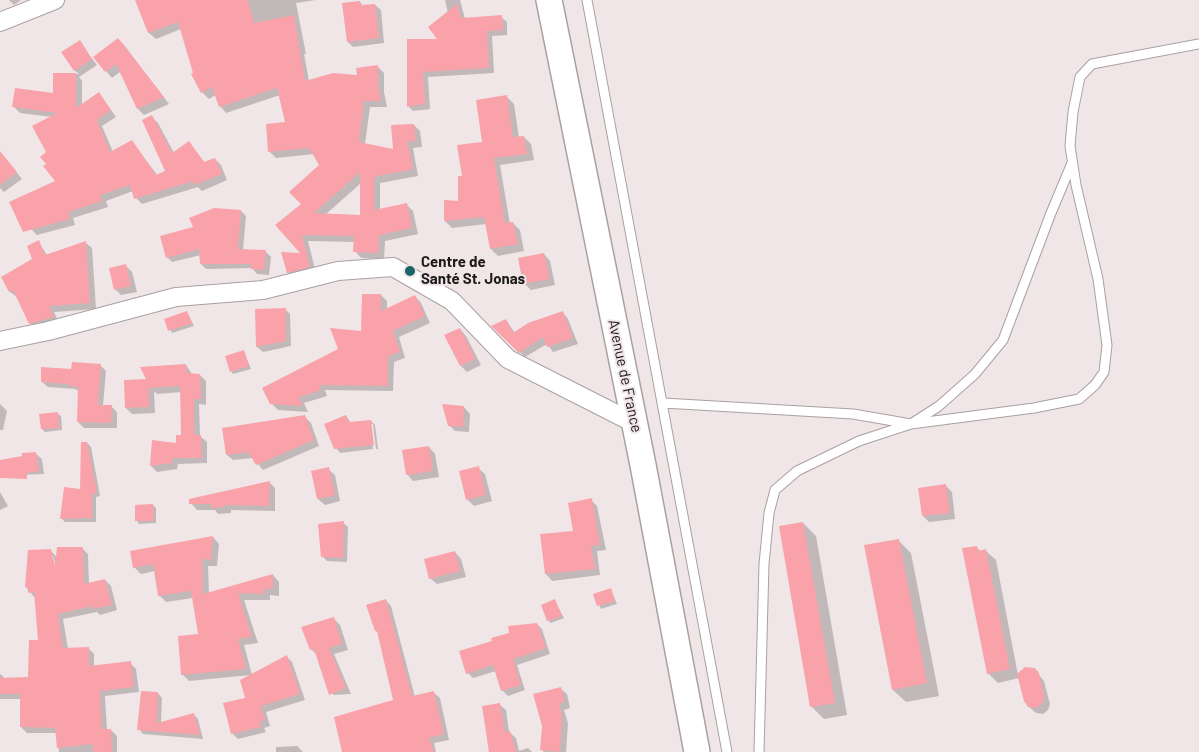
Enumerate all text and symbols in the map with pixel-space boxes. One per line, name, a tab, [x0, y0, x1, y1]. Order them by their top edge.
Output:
place label: Centre de Santé St. Jonas	[421, 253, 525, 288]
marker: Centre de Santé St. Jonas	[403, 264, 417, 278]
street label: Avenue de France	[604, 318, 646, 434]

